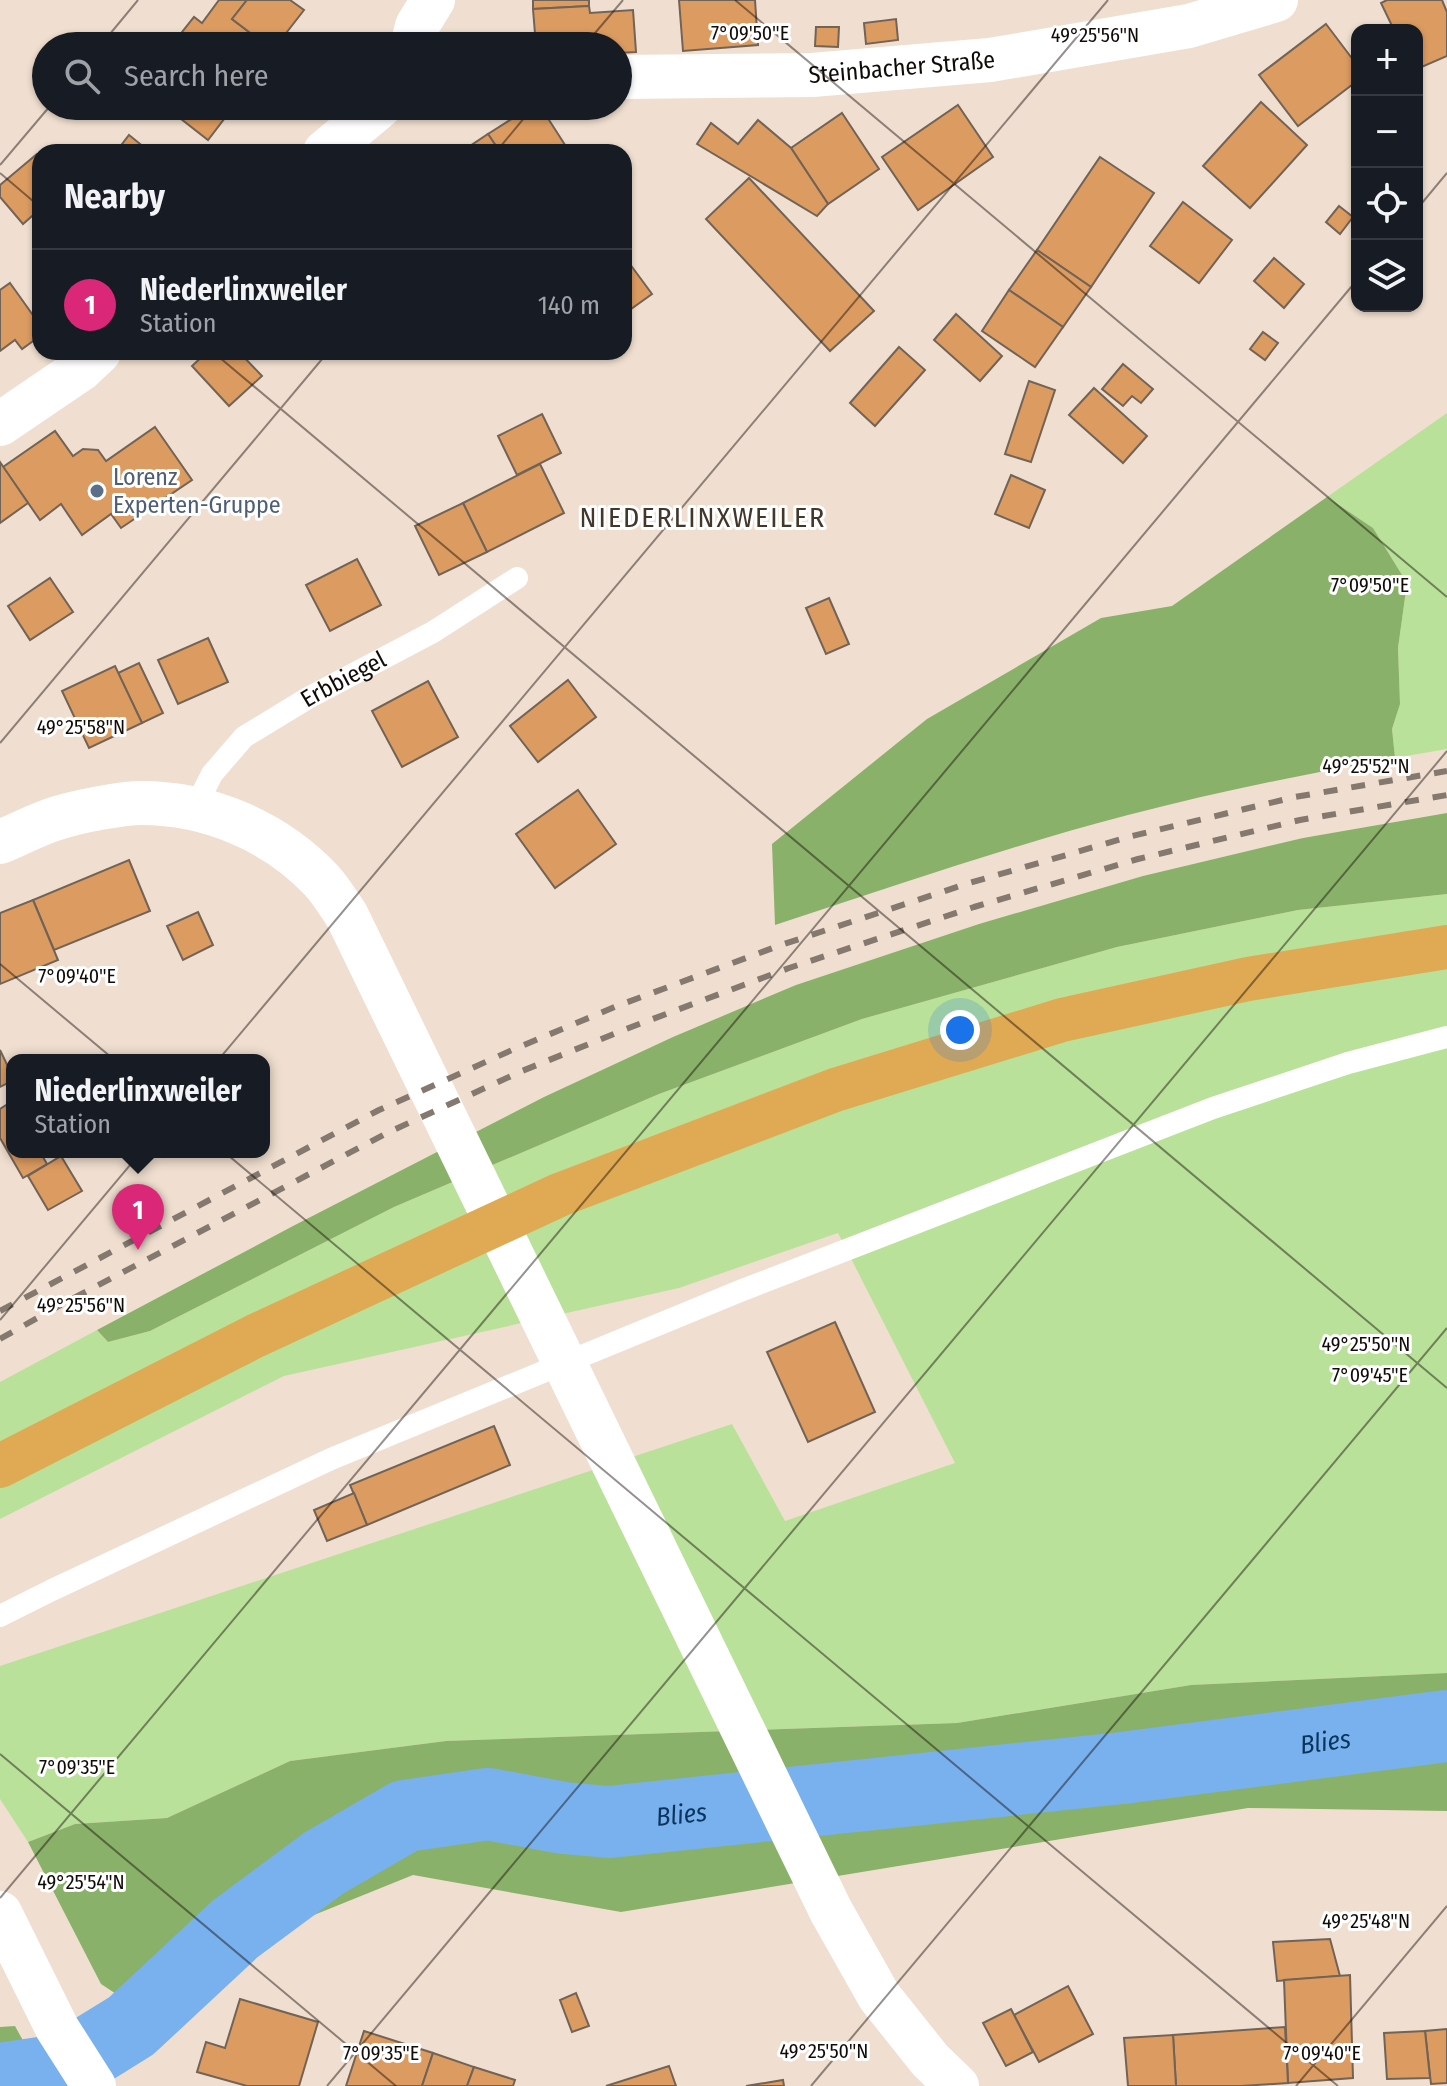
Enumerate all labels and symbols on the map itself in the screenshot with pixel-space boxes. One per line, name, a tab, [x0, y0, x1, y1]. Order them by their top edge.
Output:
text: 7°09'50"E	[711, 21, 789, 45]
text: 49°25'56"N	[1051, 23, 1139, 47]
street label: Steinbacher Straße	[807, 46, 996, 89]
place label: Lorenz Experten-Gruppe	[113, 463, 281, 519]
marker: Lorenz Experten-Gruppe	[88, 482, 106, 500]
district label: NIEDERLINXWEILER	[580, 501, 826, 534]
text: 7°09'50"E	[1331, 573, 1409, 597]
street label: Erbbiegel	[296, 645, 391, 713]
text: 49°25'58"N	[37, 715, 125, 739]
text: 49°25'52"N	[1322, 754, 1410, 778]
text: 7°09'40"E	[38, 964, 116, 988]
your location	[940, 1010, 980, 1050]
pin: 1	[112, 1184, 164, 1250]
text: 49°25'56"N	[37, 1293, 125, 1317]
text: 49°25'50"N	[1322, 1332, 1410, 1356]
text: 7°09'45"E	[1332, 1363, 1408, 1387]
water label: Blies	[1298, 1723, 1353, 1760]
text: 7°09'35"E	[39, 1755, 115, 1779]
water label: Blies	[654, 1796, 708, 1832]
text: 49°25'54"N	[37, 1870, 125, 1894]
text: 49°25'48"N	[1322, 1909, 1410, 1933]
text: 49°25'50"N	[780, 2039, 868, 2063]
text: 7°09'35"E	[343, 2041, 419, 2065]
text: 7°09'40"E	[1283, 2041, 1361, 2065]

